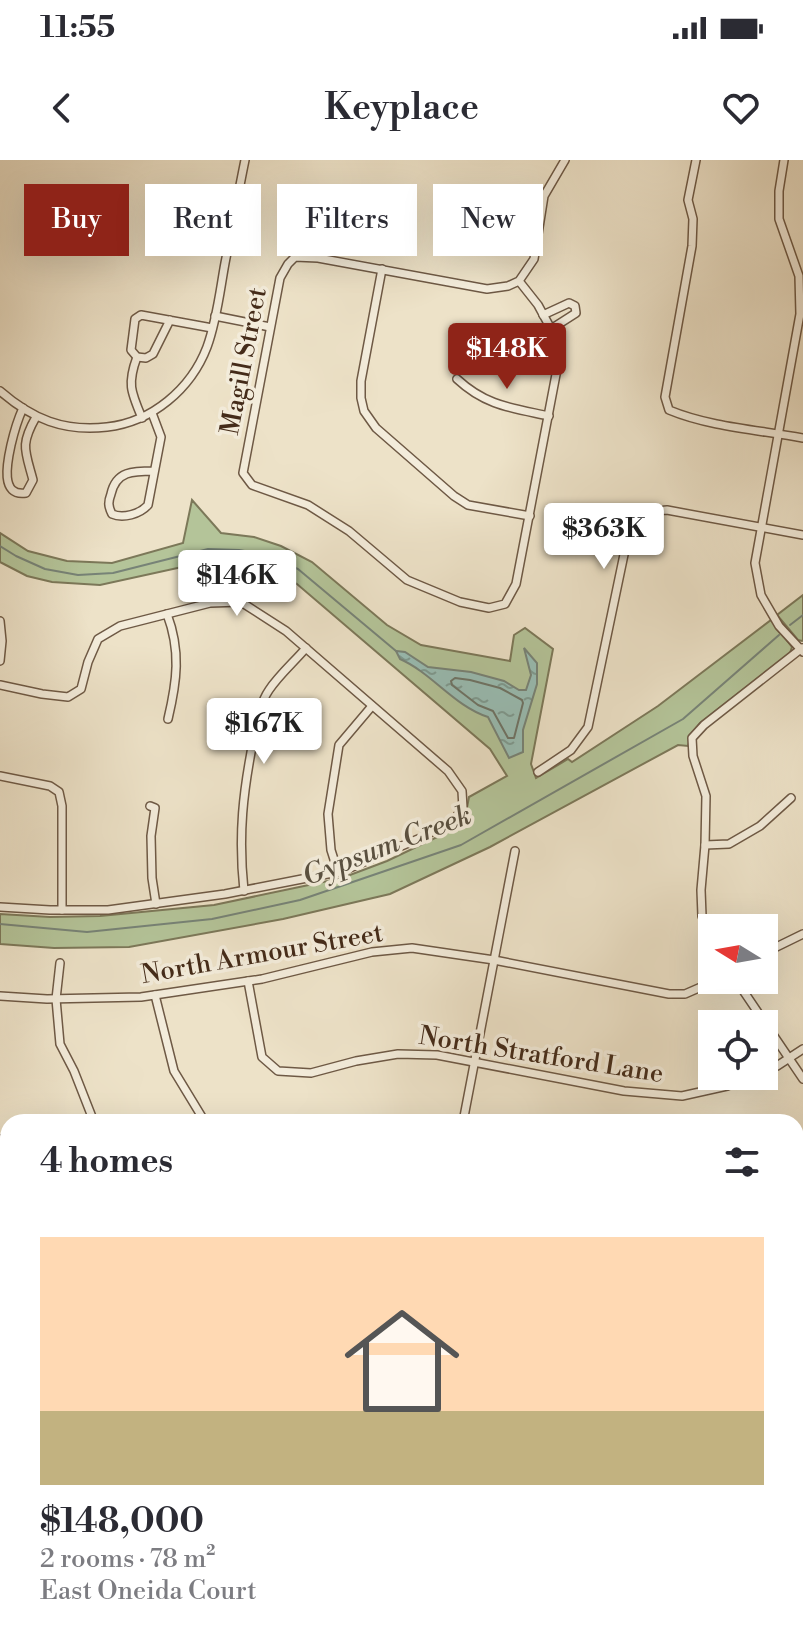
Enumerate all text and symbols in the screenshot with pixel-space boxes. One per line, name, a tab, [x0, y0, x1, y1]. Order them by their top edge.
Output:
text: 11:55	[40, 9, 115, 47]
icon: back	[40, 86, 84, 130]
text: Keyplace	[324, 86, 479, 131]
icon: heart	[719, 86, 763, 130]
chip: Buy	[24, 184, 129, 256]
chip: Rent	[145, 184, 261, 256]
chip: Filters	[277, 184, 417, 256]
chip: New	[433, 184, 543, 256]
street label: Magill Street	[214, 285, 274, 437]
pin: $148K	[451, 323, 563, 391]
text: $148K	[466, 333, 548, 365]
pin: $363K	[548, 503, 660, 571]
text: $363K	[562, 513, 646, 545]
pin: $146K	[181, 550, 293, 618]
text: $146K	[196, 560, 278, 592]
pin: $167K	[208, 698, 320, 766]
text: $167K	[225, 708, 303, 740]
water label: Gypsum Creek	[298, 798, 476, 894]
north arrow	[698, 914, 778, 994]
map controls	[698, 914, 778, 1090]
street label: North Armour Street	[139, 917, 385, 991]
button: locate	[698, 1010, 778, 1090]
street label: North Stratford Lane	[416, 1020, 666, 1090]
icon: filters	[720, 1140, 764, 1184]
text: 4 homes	[40, 1141, 173, 1183]
icon: home	[330, 1289, 474, 1433]
text: $148,000	[40, 1501, 204, 1543]
text: 2 rooms · 78 m²	[40, 1543, 215, 1575]
text: East Oneida Court	[40, 1575, 257, 1607]

